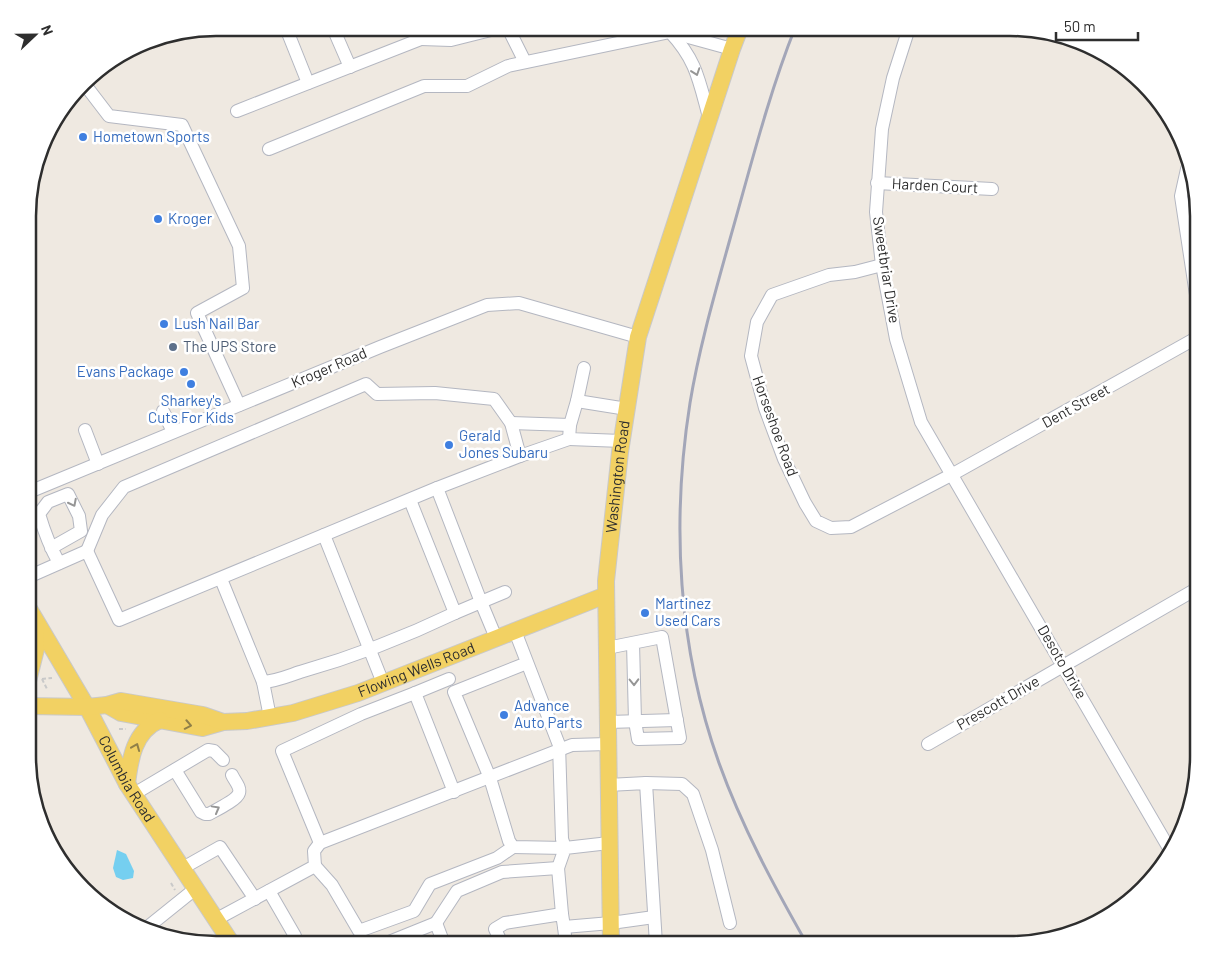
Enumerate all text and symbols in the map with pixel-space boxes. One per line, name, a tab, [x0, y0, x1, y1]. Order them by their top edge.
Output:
north arrow	[10, 10, 60, 60]
scale bar	[1056, 10, 1138, 42]
text: 50 m	[1064, 17, 1096, 35]
text: N	[38, 22, 57, 37]
one-way arrow	[690, 67, 700, 75]
place label: Hometown Sports	[93, 127, 210, 145]
marker: Hometown Sports	[77, 131, 89, 143]
street label: Harden Court	[891, 174, 979, 196]
place label: Kroger	[168, 209, 213, 227]
marker: Kroger	[152, 213, 164, 225]
street label: Sweetbriar Drive	[870, 215, 904, 324]
place label: Lush Nail Bar	[174, 314, 260, 332]
marker: Lush Nail Bar	[158, 318, 170, 330]
place label: The UPS Store	[183, 337, 276, 355]
marker: The UPS Store	[167, 341, 179, 353]
street label: Kroger Road	[288, 343, 369, 391]
place label: Evans Package	[77, 362, 174, 380]
marker: Evans Package	[178, 366, 190, 378]
street label: Horseshoe Road	[749, 373, 803, 479]
marker: Sharkey's Cuts For Kids	[185, 378, 197, 390]
street label: Dent Street	[1038, 379, 1113, 431]
place label: Sharkey's Cuts For Kids	[148, 391, 234, 426]
street label: Washington Road	[601, 419, 633, 534]
place label: Gerald Jones Subaru	[459, 426, 548, 461]
marker: Gerald Jones Subaru	[443, 439, 455, 451]
one-way arrow	[67, 498, 77, 507]
place label: Martinez Used Cars	[655, 594, 720, 629]
marker: Martinez Used Cars	[639, 607, 651, 619]
street label: Desoto Drive	[1035, 621, 1091, 702]
street label: Flowing Wells Road	[355, 638, 477, 700]
street label: Prescott Drive	[953, 671, 1042, 733]
one-way arrow	[629, 678, 639, 686]
place label: Advance Auto Parts	[514, 696, 582, 731]
marker: Advance Auto Parts	[498, 709, 510, 721]
one-way arrow	[183, 720, 192, 730]
street label: Columbia Road	[95, 732, 159, 825]
one-way arrow	[129, 743, 140, 752]
one-way arrow	[211, 806, 220, 816]

